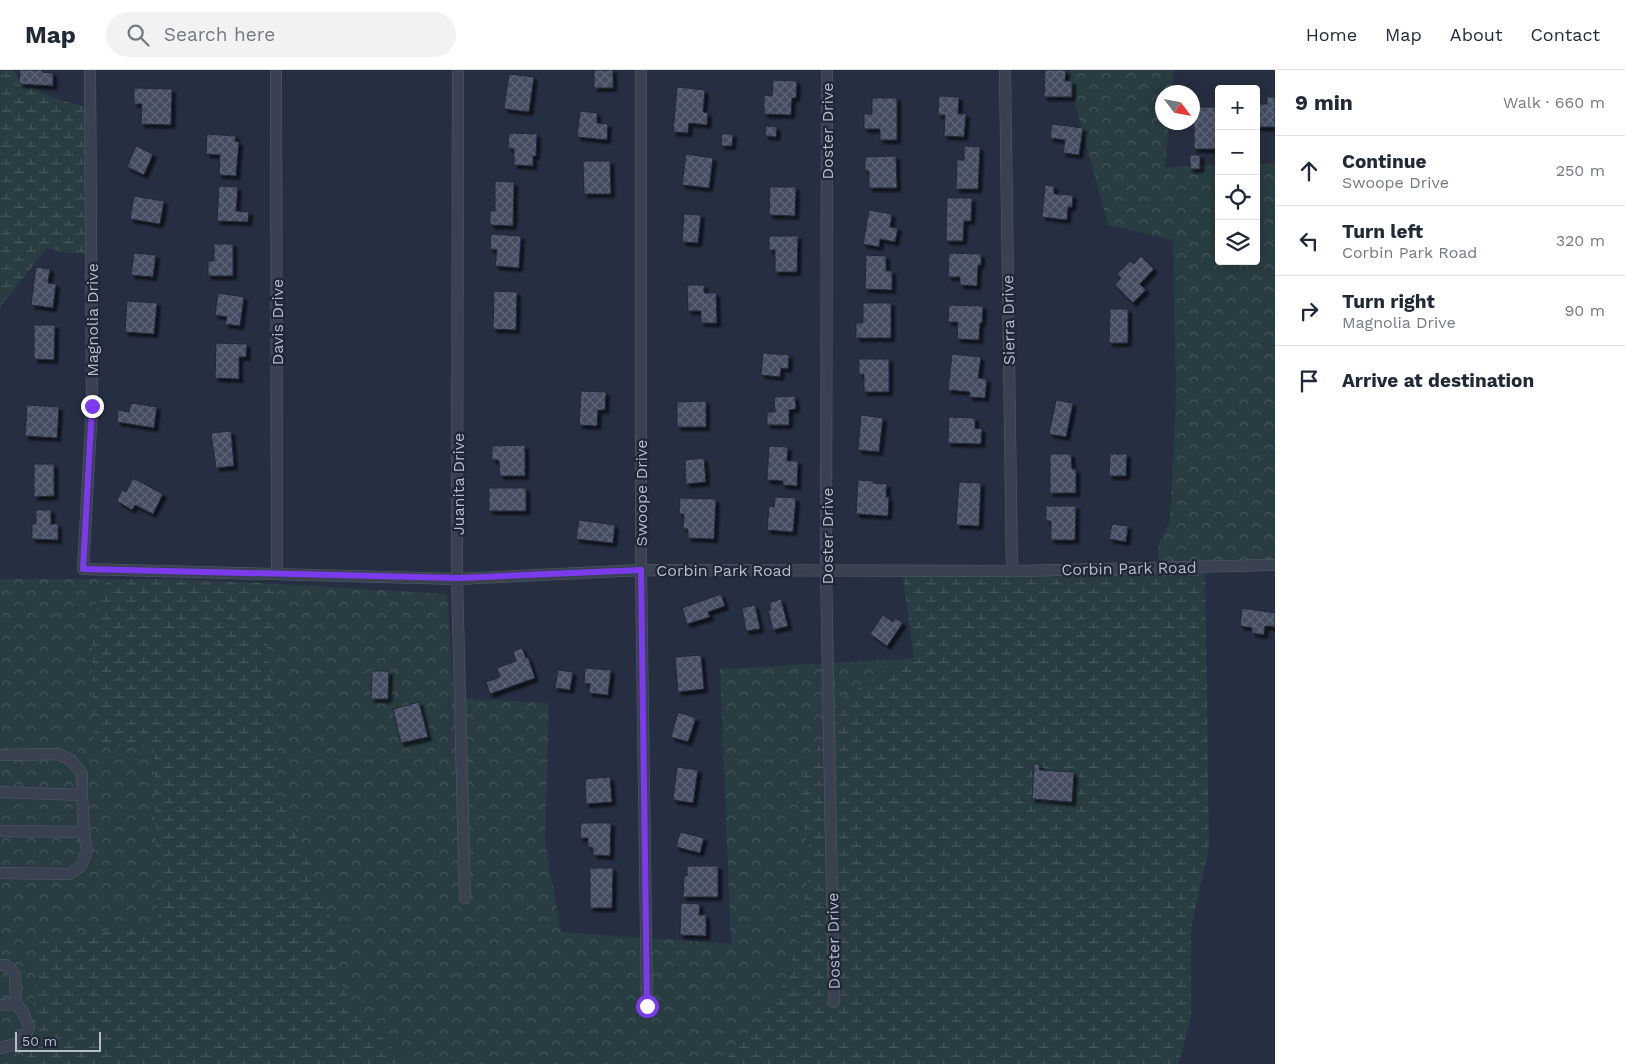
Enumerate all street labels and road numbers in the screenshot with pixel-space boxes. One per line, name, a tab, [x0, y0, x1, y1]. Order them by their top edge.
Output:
street label: Doster Drive	[818, 83, 837, 179]
street label: Magnolia Drive	[83, 263, 102, 377]
street label: Sierra Drive	[998, 275, 1019, 365]
street label: Davis Drive	[268, 279, 287, 365]
street label: Juanita Drive	[449, 433, 468, 535]
street label: Swoope Drive	[632, 439, 651, 547]
street label: Doster Drive	[818, 488, 837, 584]
street label: Corbin Park Road	[1061, 558, 1197, 579]
street label: Corbin Park Road	[656, 561, 792, 580]
street label: Doster Drive	[823, 892, 844, 990]

